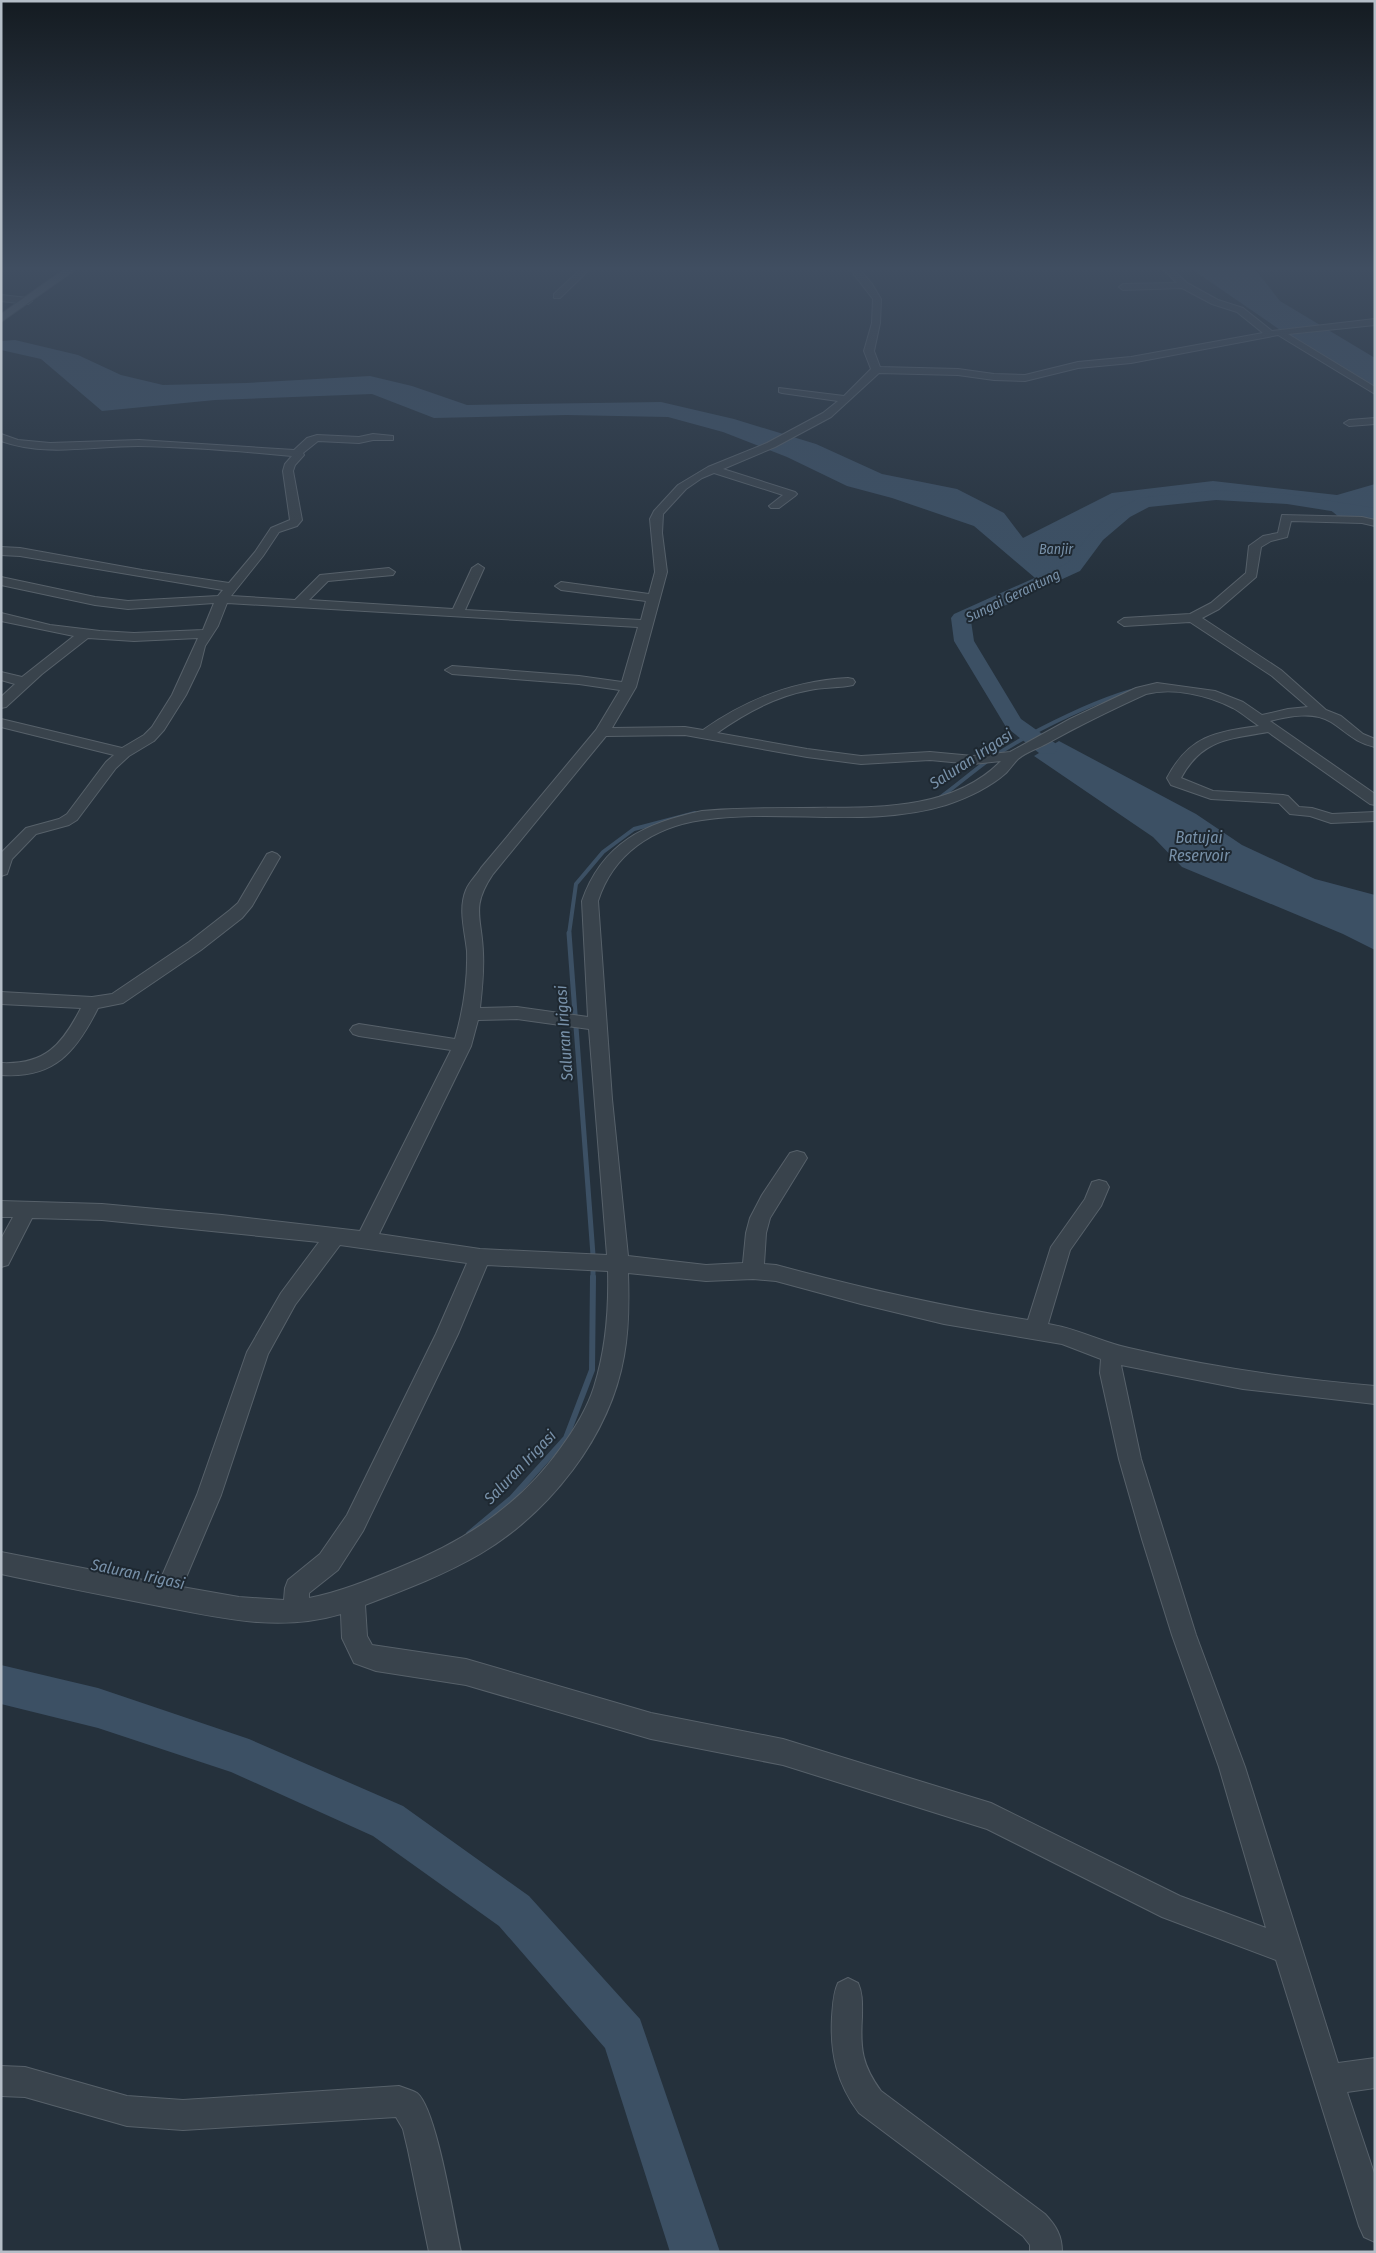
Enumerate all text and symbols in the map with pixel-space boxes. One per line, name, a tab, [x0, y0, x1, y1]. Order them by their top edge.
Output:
water label: Banjir	[1039, 541, 1074, 558]
water label: Sungai Gerantung	[962, 566, 1063, 627]
water label: Saluran Irigasi	[925, 725, 1016, 793]
water label: Batujai Reservoir	[1169, 828, 1230, 865]
water label: Saluran Irigasi	[551, 985, 577, 1082]
water label: Saluran Irigasi	[479, 1426, 560, 1509]
water label: Saluran Irigasi	[88, 1555, 187, 1593]

